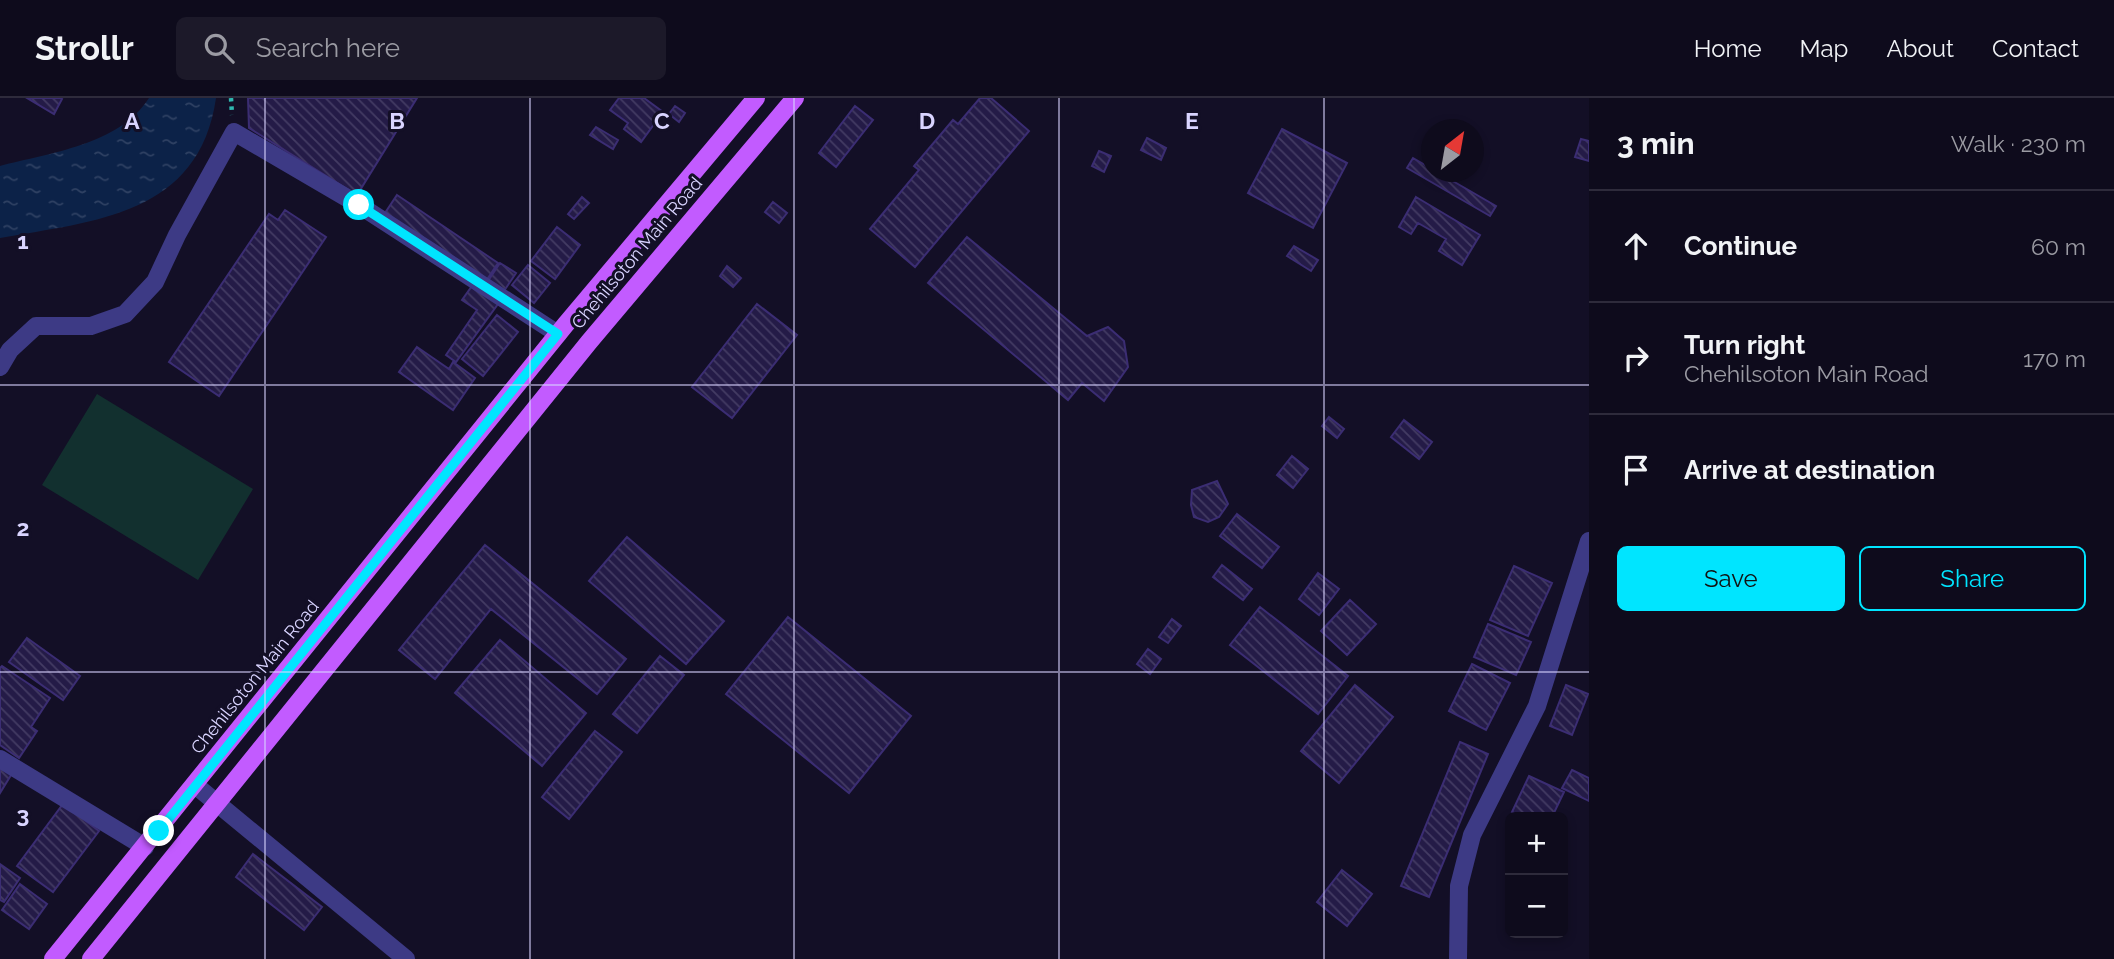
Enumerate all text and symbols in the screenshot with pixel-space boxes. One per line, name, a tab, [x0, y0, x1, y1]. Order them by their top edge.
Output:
search box	[176, 17, 666, 80]
text: Strollr	[35, 29, 134, 68]
icon: search	[200, 29, 238, 67]
text: Search here	[256, 33, 400, 63]
text: Home	[1694, 34, 1762, 63]
text: Map	[1800, 34, 1848, 63]
text: About	[1886, 34, 1954, 63]
text: Contact	[1992, 34, 2079, 63]
text: A	[124, 107, 140, 134]
text: B	[389, 107, 405, 134]
text: C	[654, 107, 670, 134]
text: D	[919, 107, 935, 134]
text: E	[1185, 107, 1199, 134]
north arrow	[1421, 119, 1484, 182]
text: 3 min	[1617, 126, 1695, 161]
text: Walk · 230 m	[1951, 130, 2086, 157]
street label: Chehilsoton Main Road	[567, 173, 706, 333]
route start	[343, 189, 374, 220]
text: 1	[17, 227, 29, 254]
icon: ahead	[1617, 227, 1655, 265]
text: Continue	[1684, 231, 1797, 261]
text: 60 m	[2031, 233, 2086, 260]
text: Turn right	[1684, 330, 1805, 360]
icon: right	[1617, 339, 1655, 377]
text: 170 m	[2023, 345, 2086, 372]
text: Chehilsoton Main Road	[1684, 360, 1929, 387]
icon: arrive	[1617, 451, 1655, 489]
text: Arrive at destination	[1684, 455, 1935, 485]
text: 2	[17, 514, 29, 541]
button: Save	[1617, 546, 1845, 611]
button: Share	[1859, 546, 2086, 611]
street label: Chehilsoton Main Road	[186, 596, 323, 758]
text: 3	[17, 801, 29, 828]
map controls	[1505, 812, 1568, 938]
button: +	[1505, 812, 1568, 875]
route end	[143, 815, 174, 846]
button: −	[1505, 875, 1568, 938]

